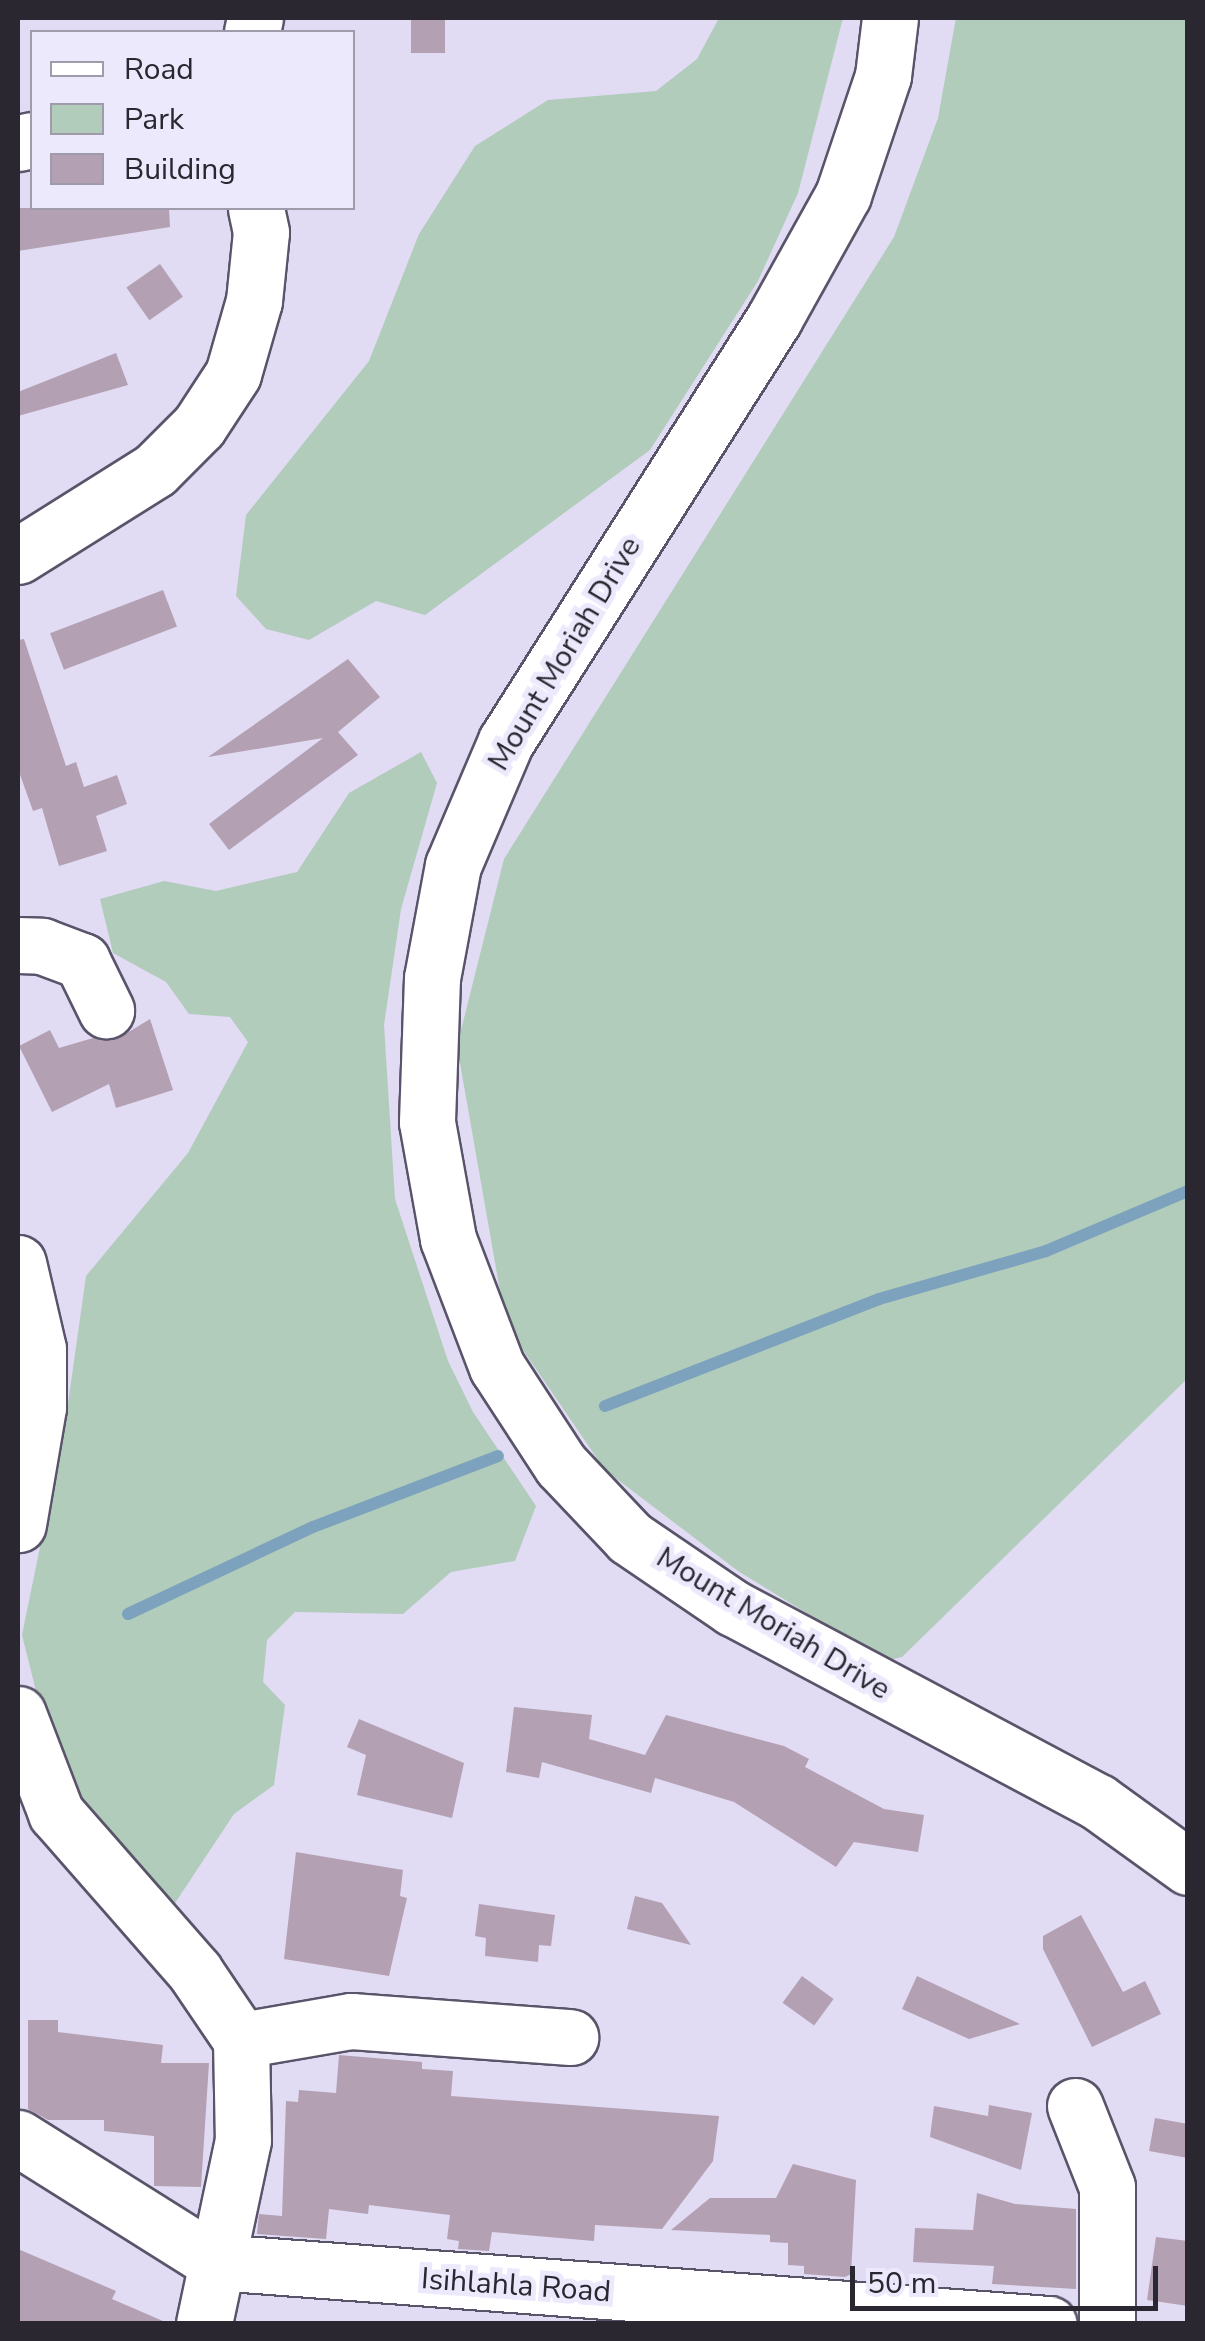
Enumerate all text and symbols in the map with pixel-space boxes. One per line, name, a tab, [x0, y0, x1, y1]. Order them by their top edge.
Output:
legend	[30, 30, 355, 210]
text: Road	[124, 49, 194, 90]
text: Park	[124, 99, 184, 140]
text: Building	[124, 149, 236, 190]
street label: Mount Moriah Drive	[481, 531, 649, 777]
street label: Mount Moriah Drive	[650, 1540, 896, 1708]
scale bar	[855, 2246, 1162, 2308]
street label: Isihlahla Road	[420, 2261, 612, 2311]
text: 50 m	[867, 2263, 936, 2304]

